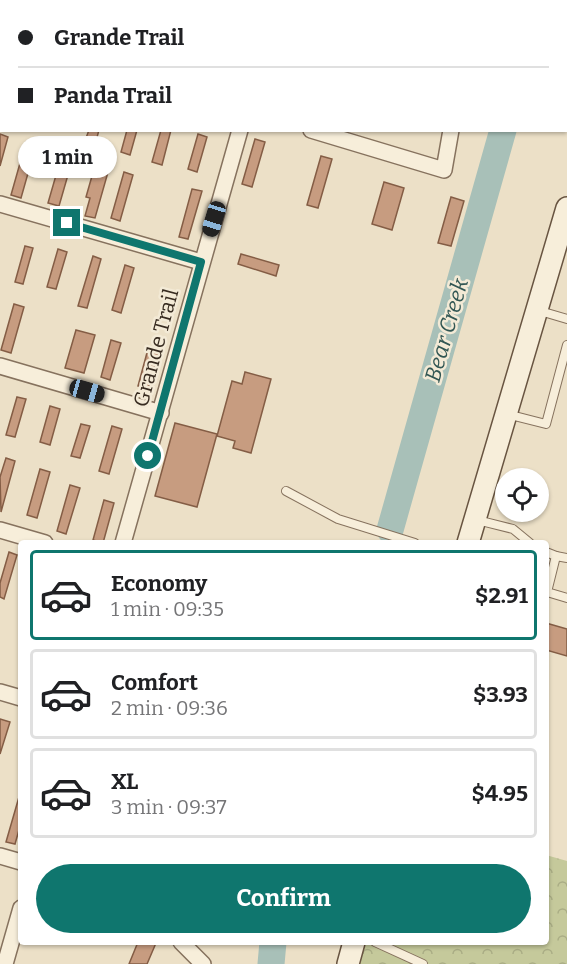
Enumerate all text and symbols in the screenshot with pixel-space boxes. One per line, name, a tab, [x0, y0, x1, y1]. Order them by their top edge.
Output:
text: Grande Trail	[54, 24, 184, 51]
text: Panda Trail	[54, 82, 172, 109]
callout: 1 min	[17, 136, 116, 178]
text: 1 min	[42, 145, 93, 169]
car	[200, 199, 228, 239]
route end	[53, 209, 80, 236]
water label: Bear Creek	[419, 274, 474, 385]
street label: Grande Trail	[128, 286, 184, 410]
car	[67, 377, 107, 405]
route start	[134, 442, 161, 469]
map controls	[495, 468, 549, 522]
button: locate	[495, 468, 549, 522]
icon: car	[39, 568, 93, 622]
text: Economy	[111, 570, 207, 597]
text: $2.91	[475, 582, 528, 609]
text: 1 min · 09:35	[111, 597, 224, 621]
icon: car	[39, 667, 93, 721]
text: Comfort	[111, 669, 198, 696]
text: $3.93	[473, 681, 528, 708]
text: 2 min · 09:36	[111, 696, 228, 720]
icon: car	[39, 766, 93, 820]
text: XL	[111, 768, 138, 795]
text: $4.95	[472, 780, 528, 807]
text: 3 min · 09:37	[111, 795, 227, 819]
button: Confirm	[36, 864, 531, 933]

